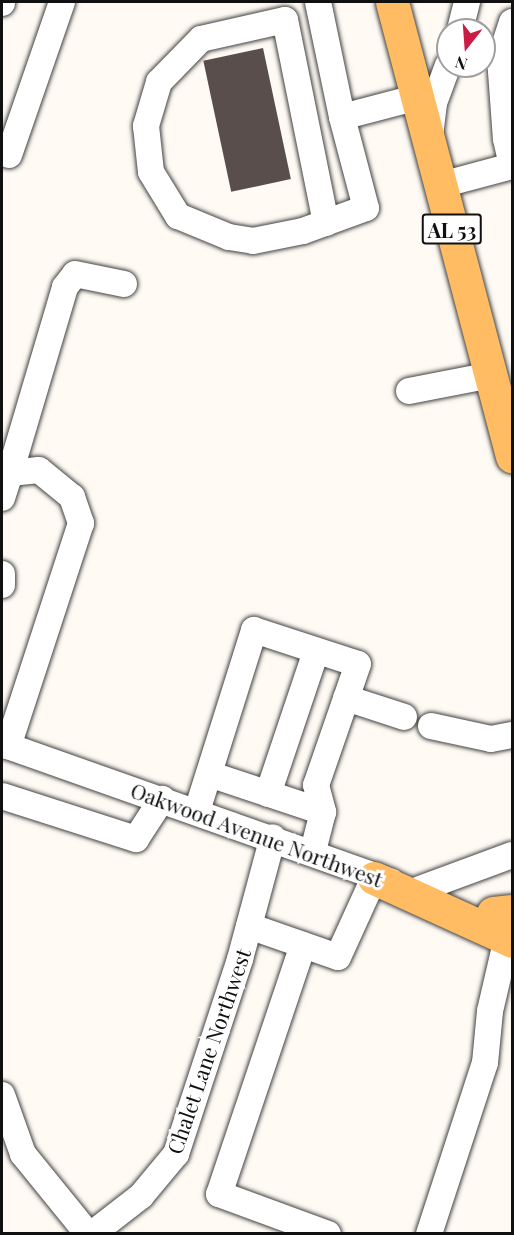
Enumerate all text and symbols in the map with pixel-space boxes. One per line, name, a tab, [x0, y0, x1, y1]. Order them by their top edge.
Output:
north arrow	[436, 18, 496, 78]
text: N	[453, 52, 470, 76]
road number: AL 53	[420, 212, 484, 246]
street label: Oakwood Avenue Northwest	[127, 777, 387, 891]
street label: Chalet Lane Northwest	[161, 945, 255, 1157]

